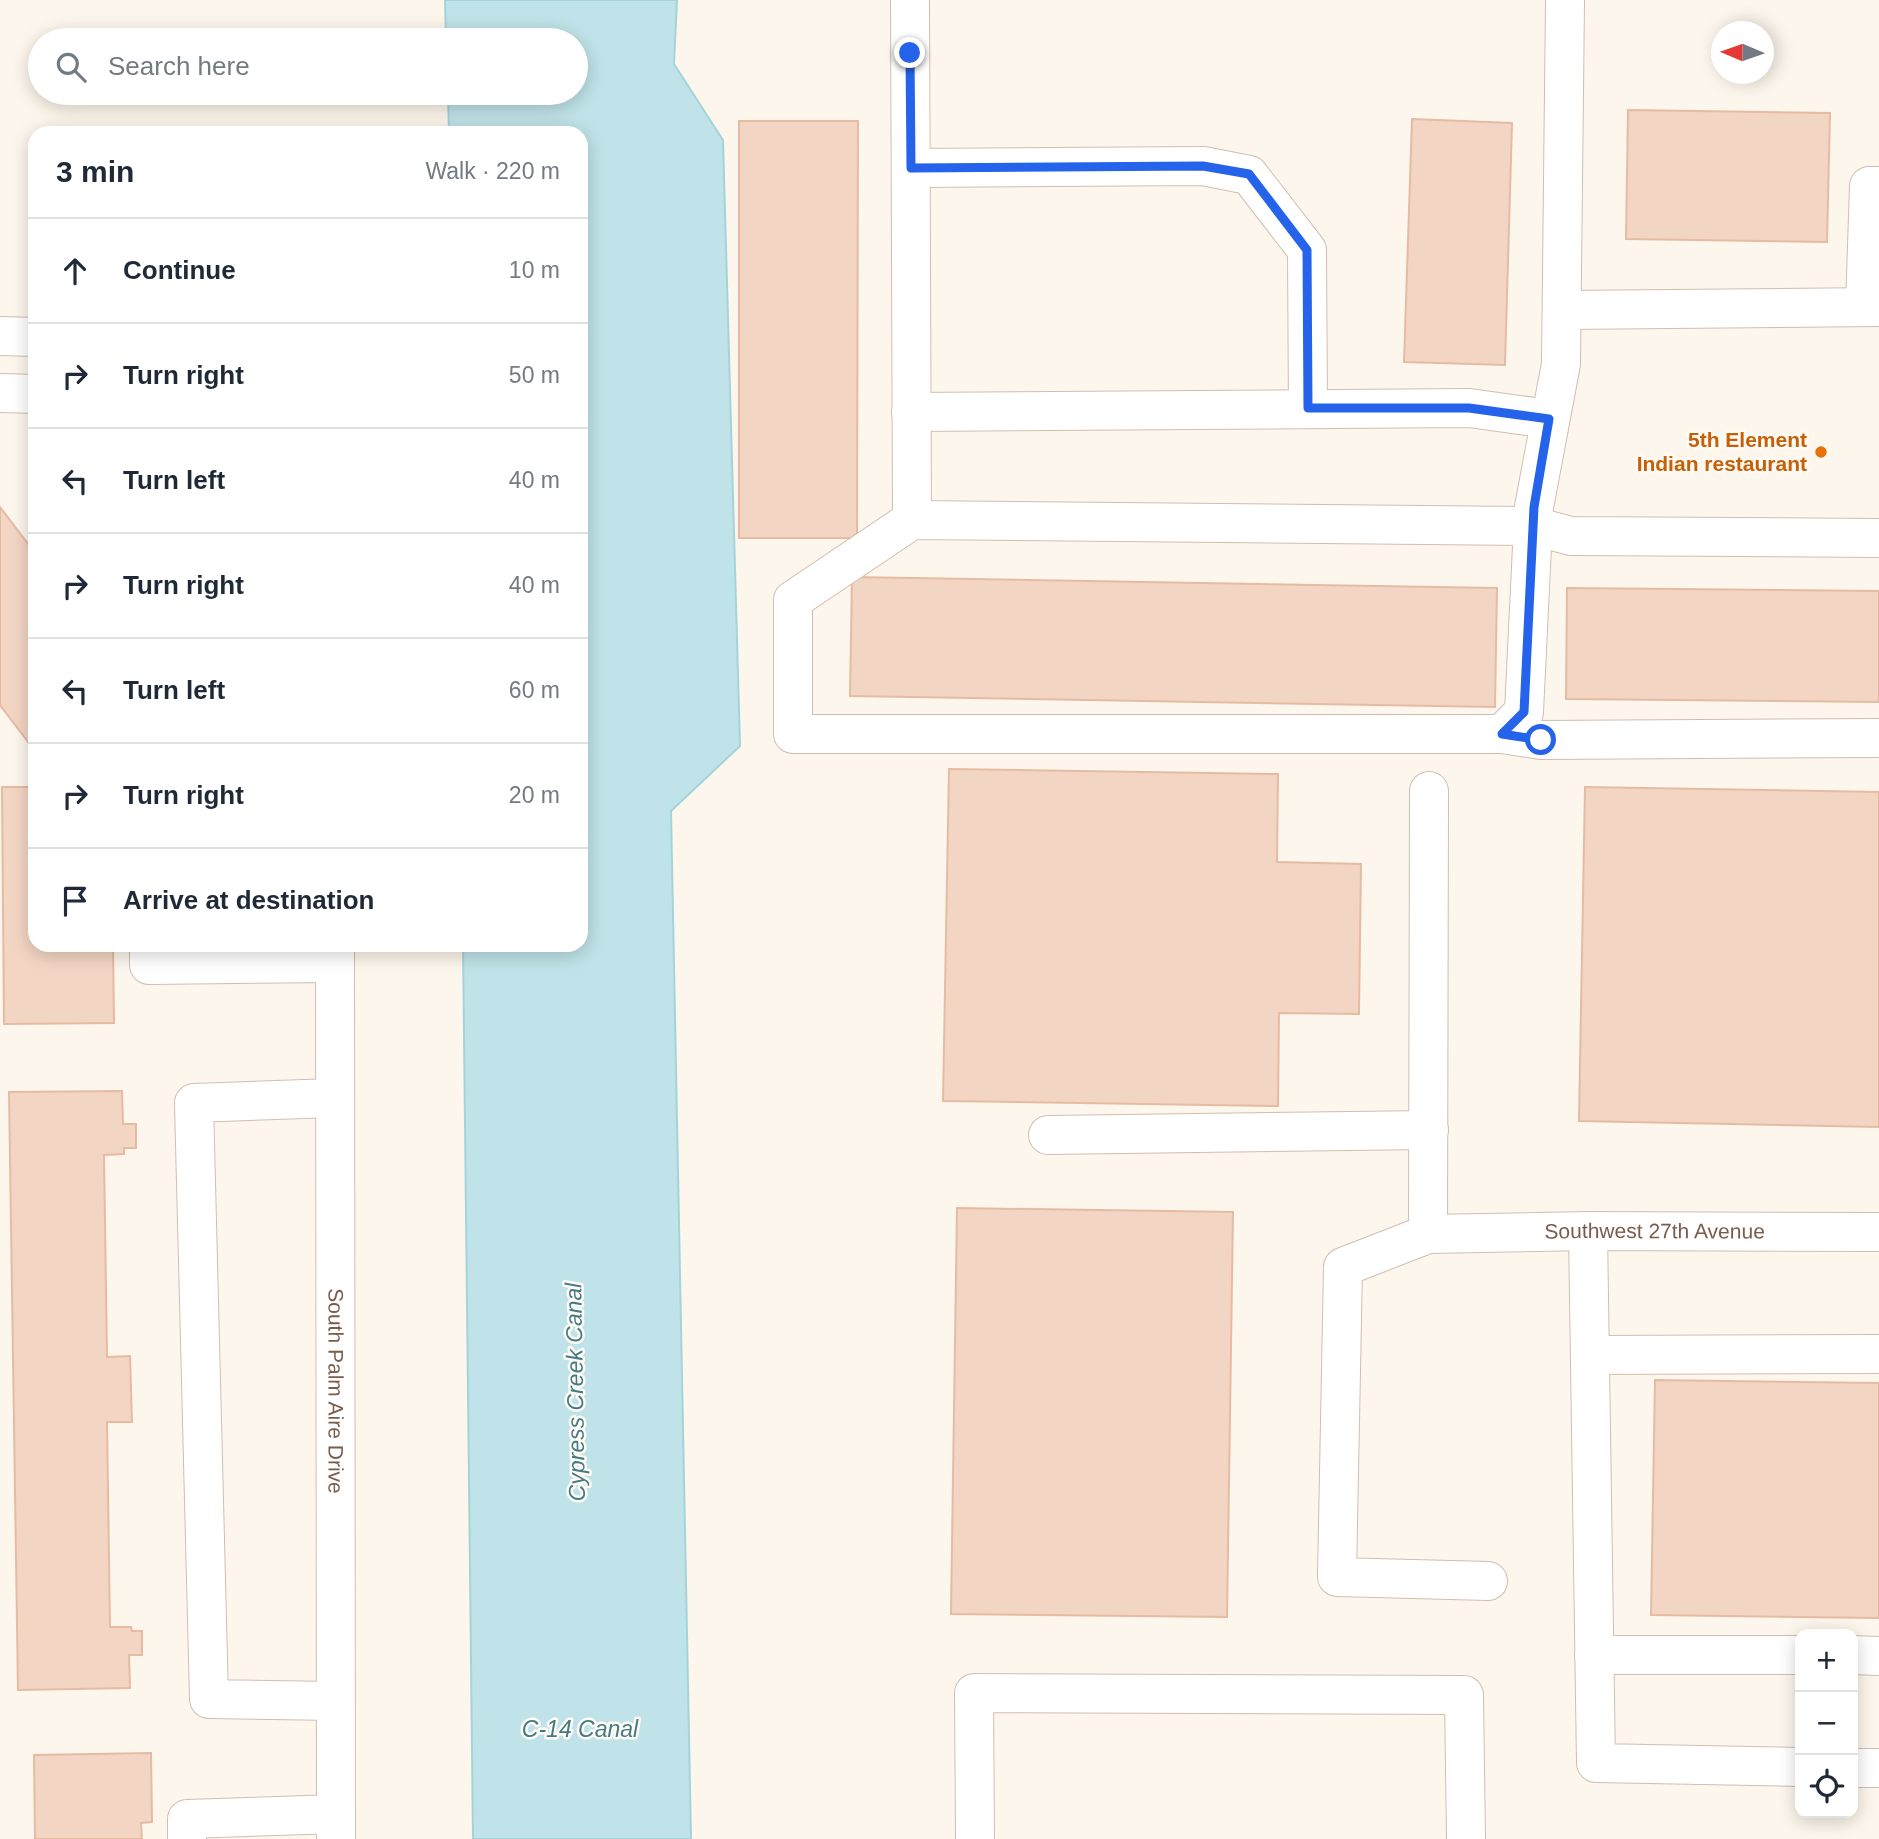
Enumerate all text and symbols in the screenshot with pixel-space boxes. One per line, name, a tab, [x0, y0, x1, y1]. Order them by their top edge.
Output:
north arrow	[1711, 21, 1774, 84]
search box	[28, 28, 588, 105]
route end	[894, 37, 925, 68]
icon: search	[52, 48, 90, 86]
text: Search here	[108, 51, 250, 81]
text: 3 min	[56, 155, 134, 188]
text: Walk · 220 m	[425, 158, 560, 184]
icon: ahead	[56, 252, 94, 290]
text: Continue	[123, 255, 236, 285]
text: 10 m	[509, 257, 560, 283]
icon: right	[56, 357, 94, 395]
text: Turn right	[123, 360, 244, 390]
text: 50 m	[509, 362, 560, 388]
place label: 5th Element Indian restaurant	[1637, 428, 1807, 475]
marker: 5th Element Indian restaurant	[1813, 444, 1829, 460]
icon: left	[56, 462, 94, 500]
text: Turn left	[123, 465, 225, 495]
text: 40 m	[509, 467, 560, 493]
icon: right	[56, 567, 94, 605]
text: Turn right	[123, 570, 244, 600]
text: 40 m	[509, 572, 560, 598]
icon: left	[56, 672, 94, 710]
text: Turn left	[123, 675, 225, 705]
text: 60 m	[509, 677, 560, 703]
route start	[1525, 724, 1556, 755]
icon: right	[56, 777, 94, 815]
text: Turn right	[123, 780, 244, 810]
text: 20 m	[509, 782, 560, 808]
icon: arrive	[56, 882, 94, 920]
text: Arrive at destination	[123, 885, 374, 915]
street label: Southwest 27th Avenue	[1544, 1219, 1765, 1243]
water label: Cypress Creek Canal	[560, 1282, 590, 1502]
street label: South Palm Aire Drive	[324, 1288, 348, 1494]
map controls	[1795, 1629, 1858, 1818]
button: +	[1795, 1629, 1858, 1692]
button: −	[1795, 1692, 1858, 1755]
water label: C-14 Canal	[522, 1716, 639, 1742]
button: locate	[1795, 1755, 1858, 1818]

